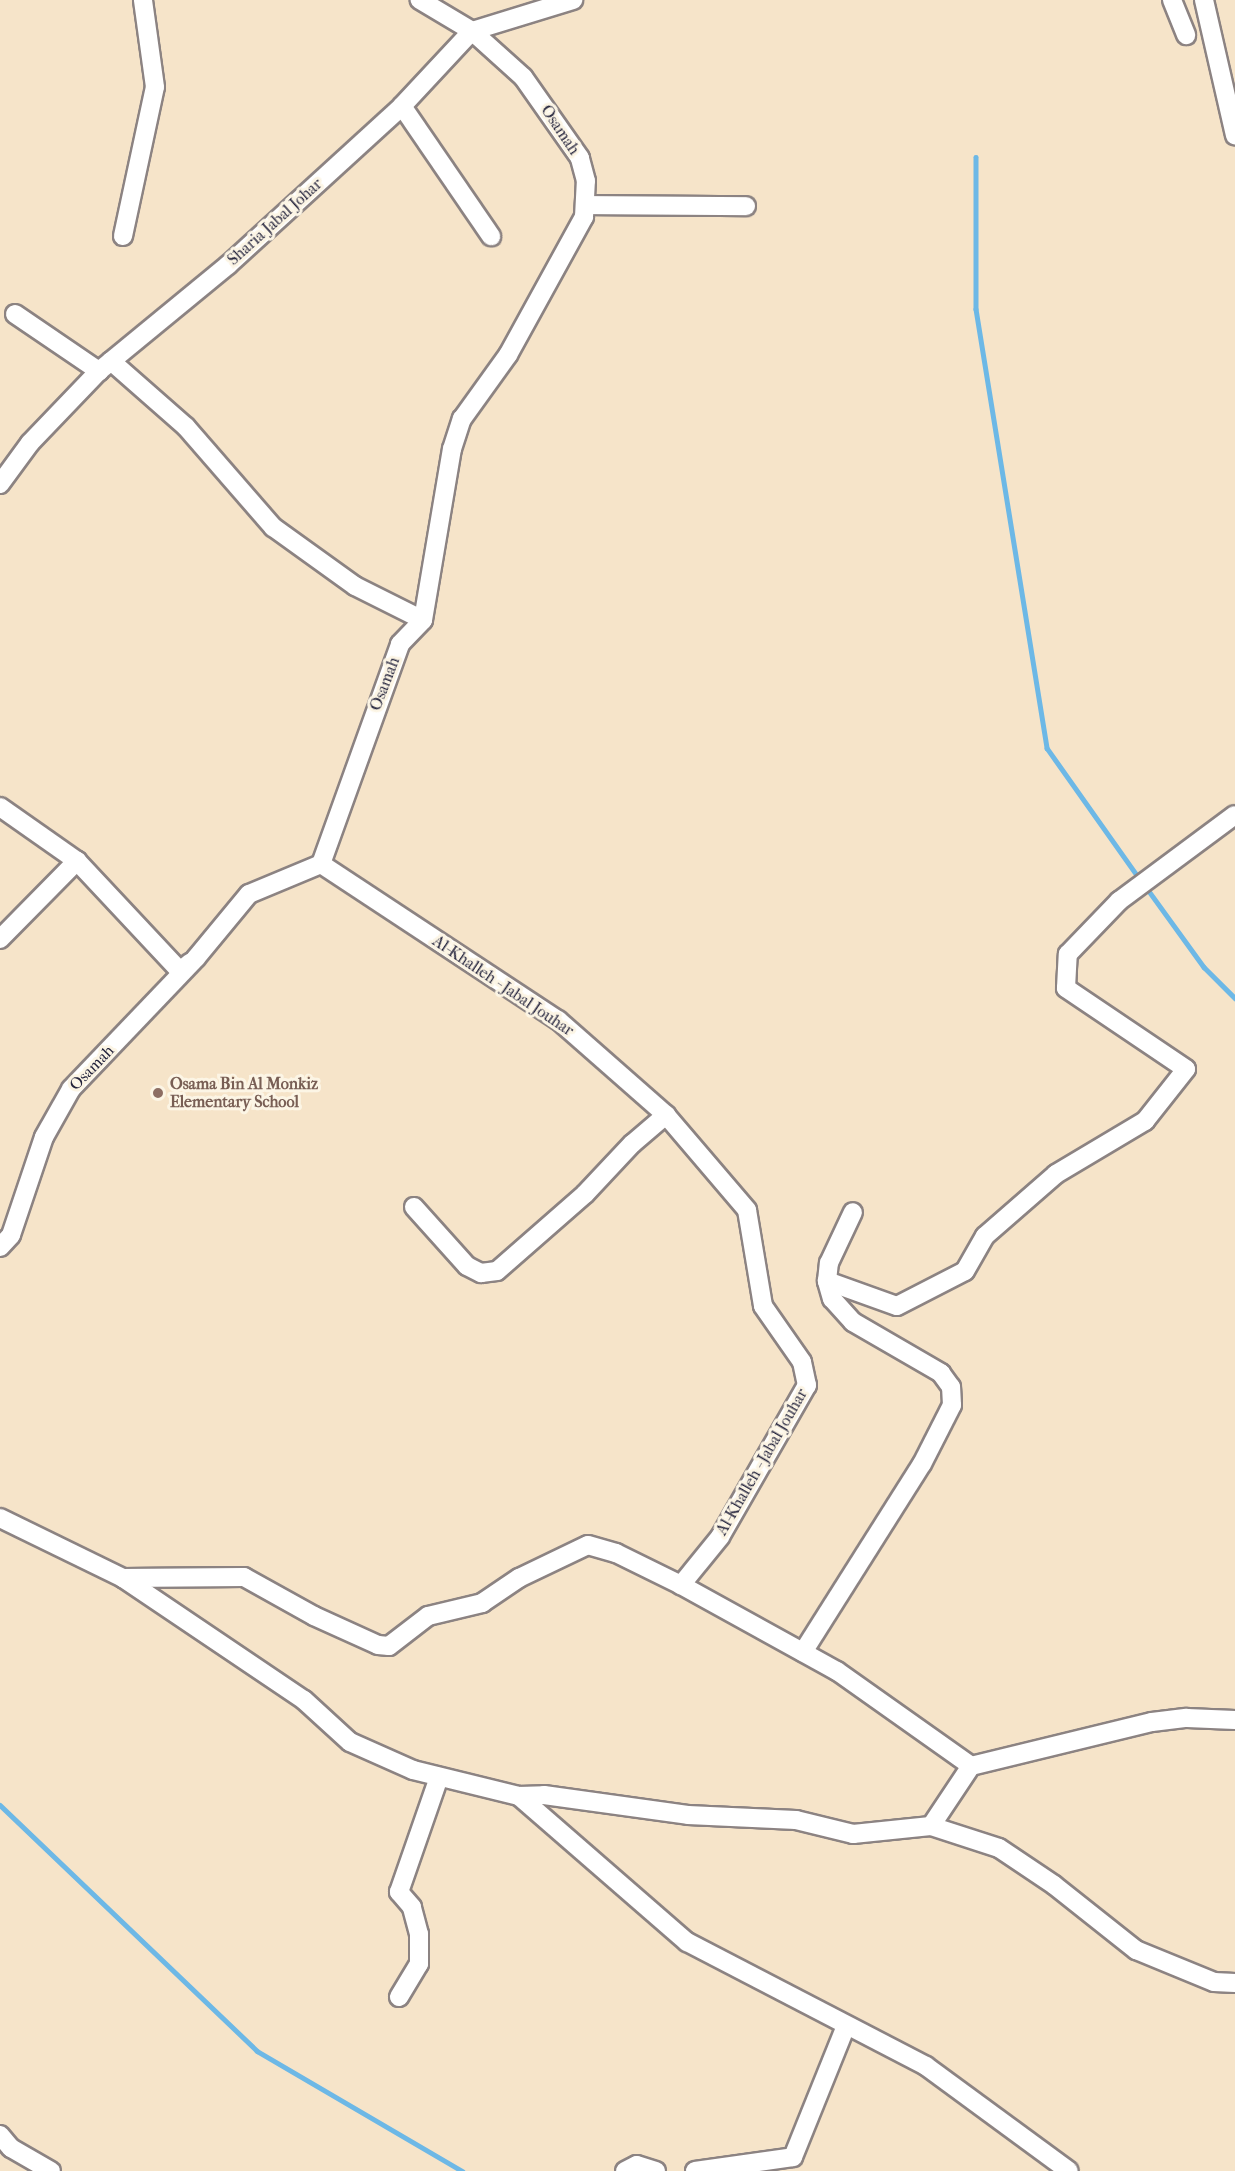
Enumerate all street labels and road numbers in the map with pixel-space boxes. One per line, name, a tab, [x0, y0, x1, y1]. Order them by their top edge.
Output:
street label: Osamah	[536, 102, 584, 158]
street label: Sharia Jabal Johar	[224, 175, 326, 269]
street label: Osamah	[366, 655, 404, 713]
street label: Al-Khalleh - Jabal Jouhar	[429, 932, 577, 1040]
street label: Osamah	[66, 1041, 118, 1095]
street label: Al-Khalleh - Jabal Jouhar	[712, 1385, 812, 1539]

